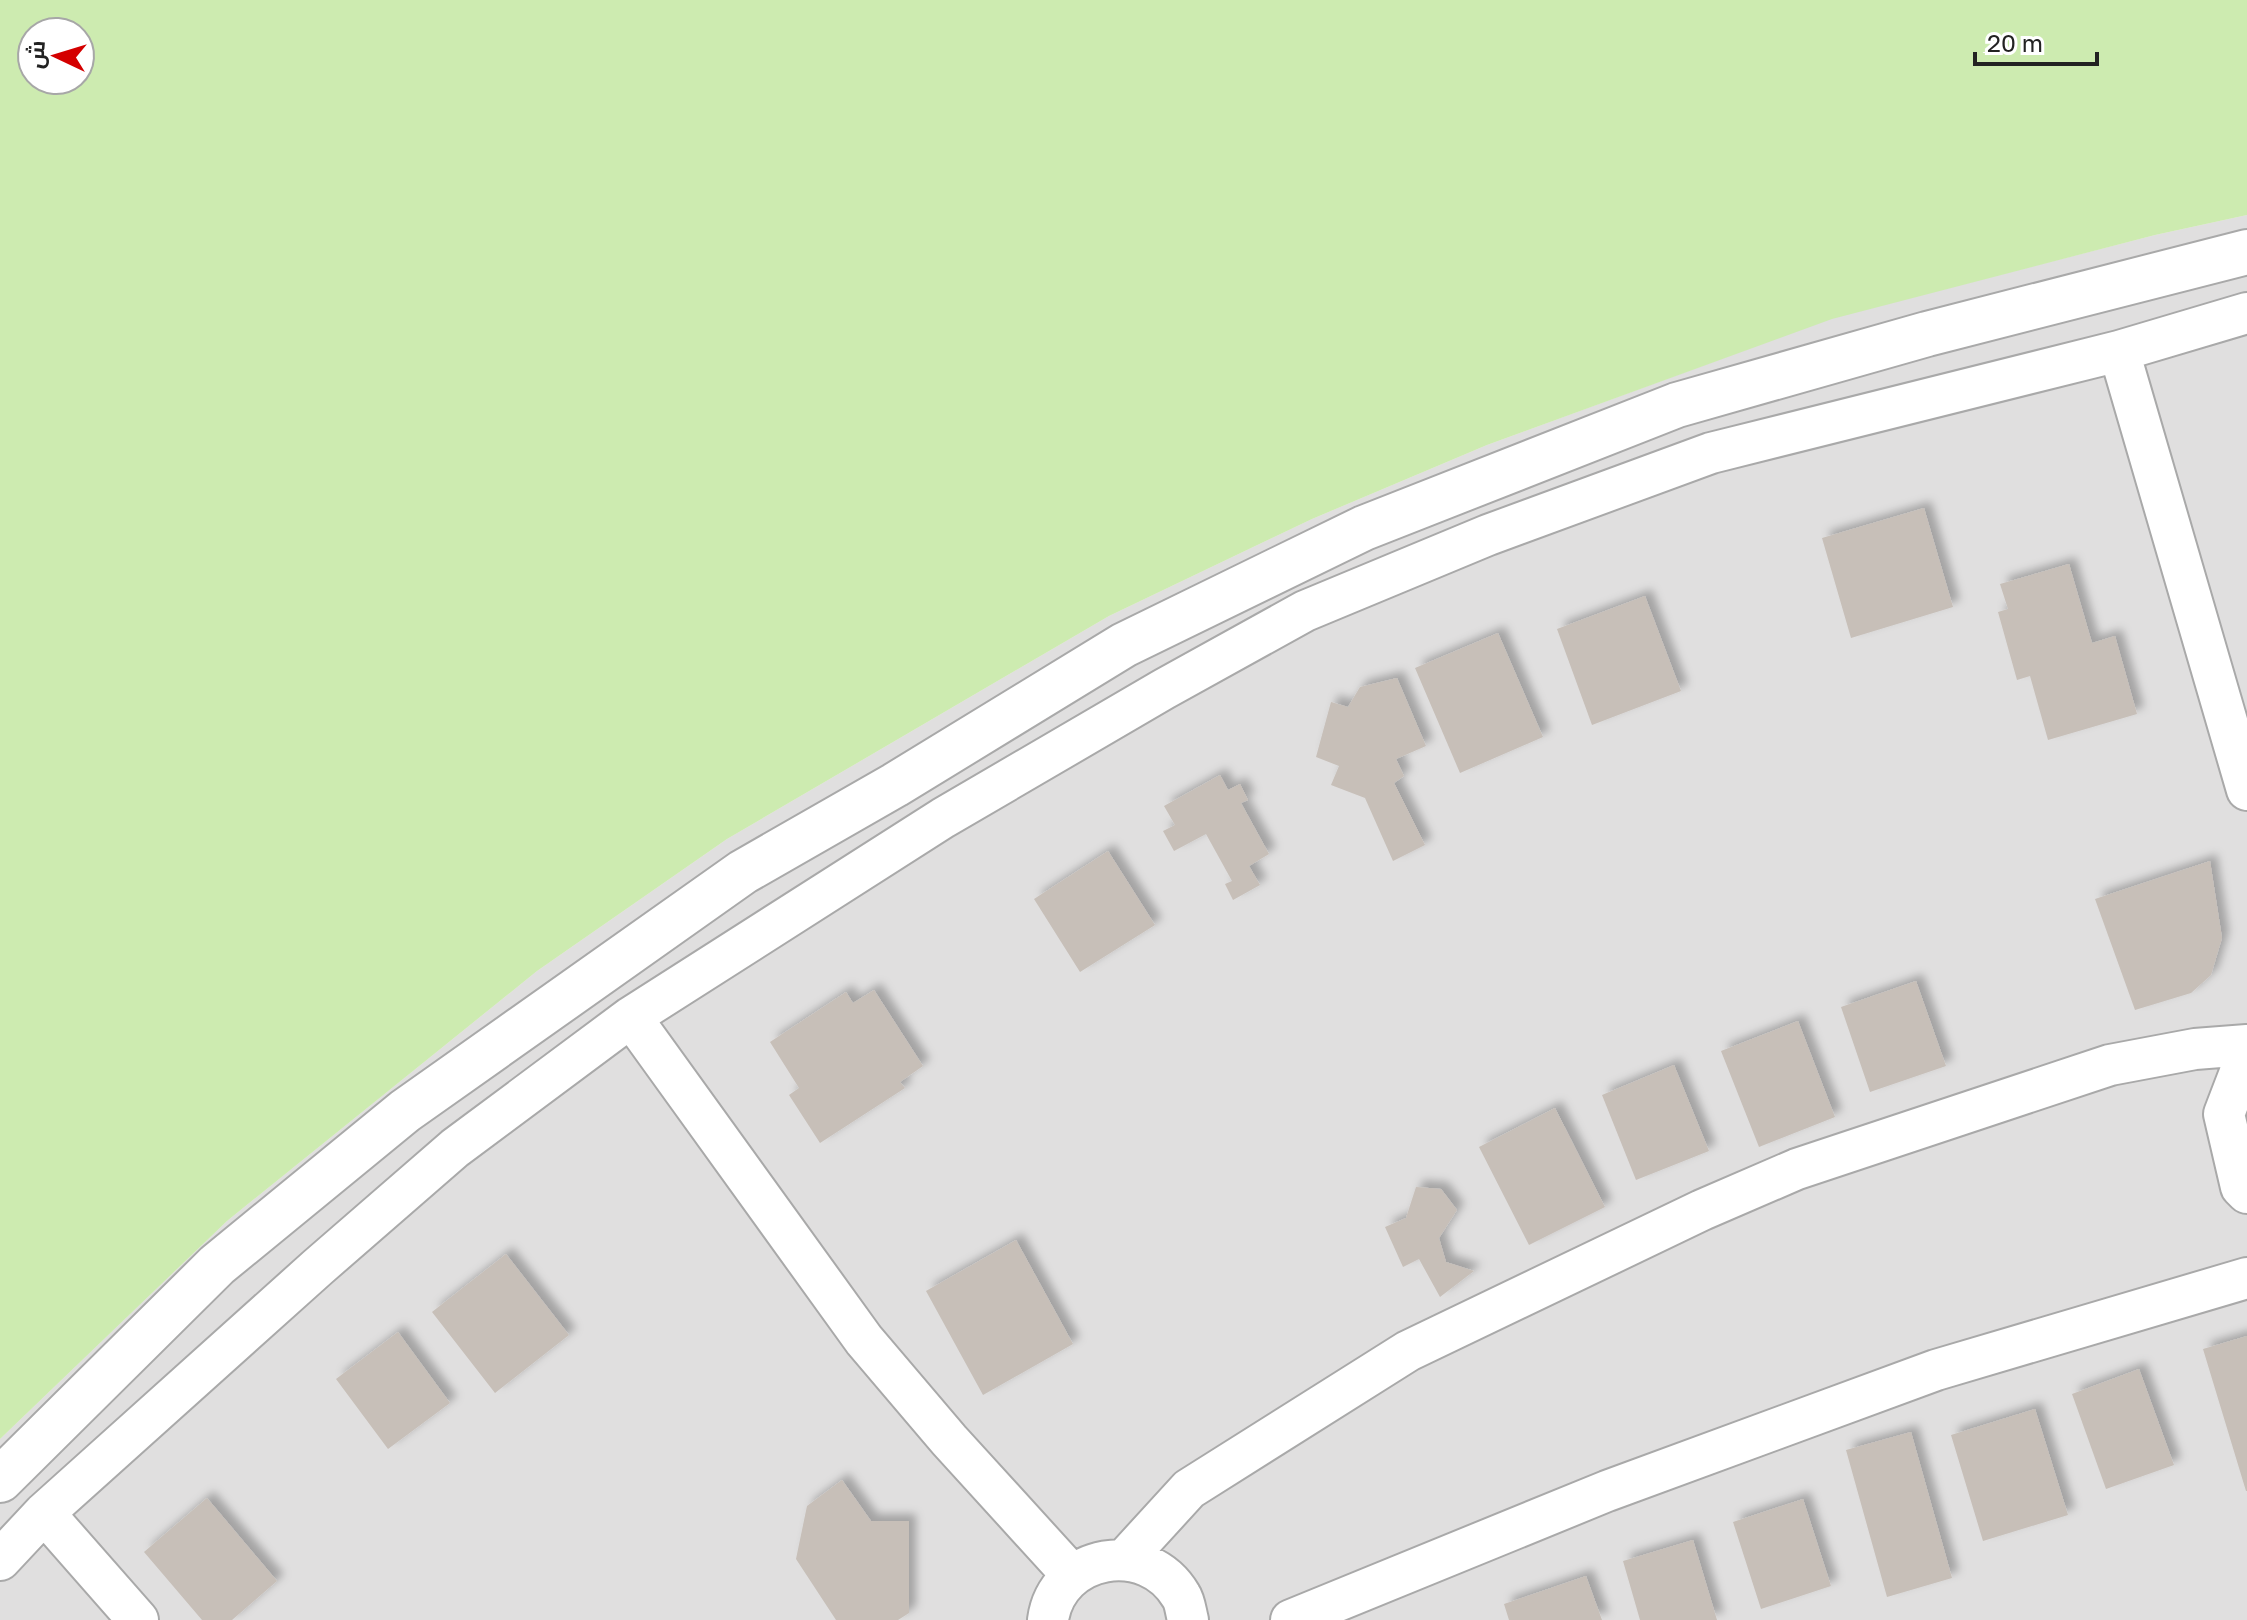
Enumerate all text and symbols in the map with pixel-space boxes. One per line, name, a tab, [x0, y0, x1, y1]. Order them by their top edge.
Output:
north arrow	[16, 16, 96, 96]
scale bar	[1975, 16, 2097, 66]
text: 20 m	[1987, 28, 2043, 57]
text: ش	[21, 40, 51, 70]

